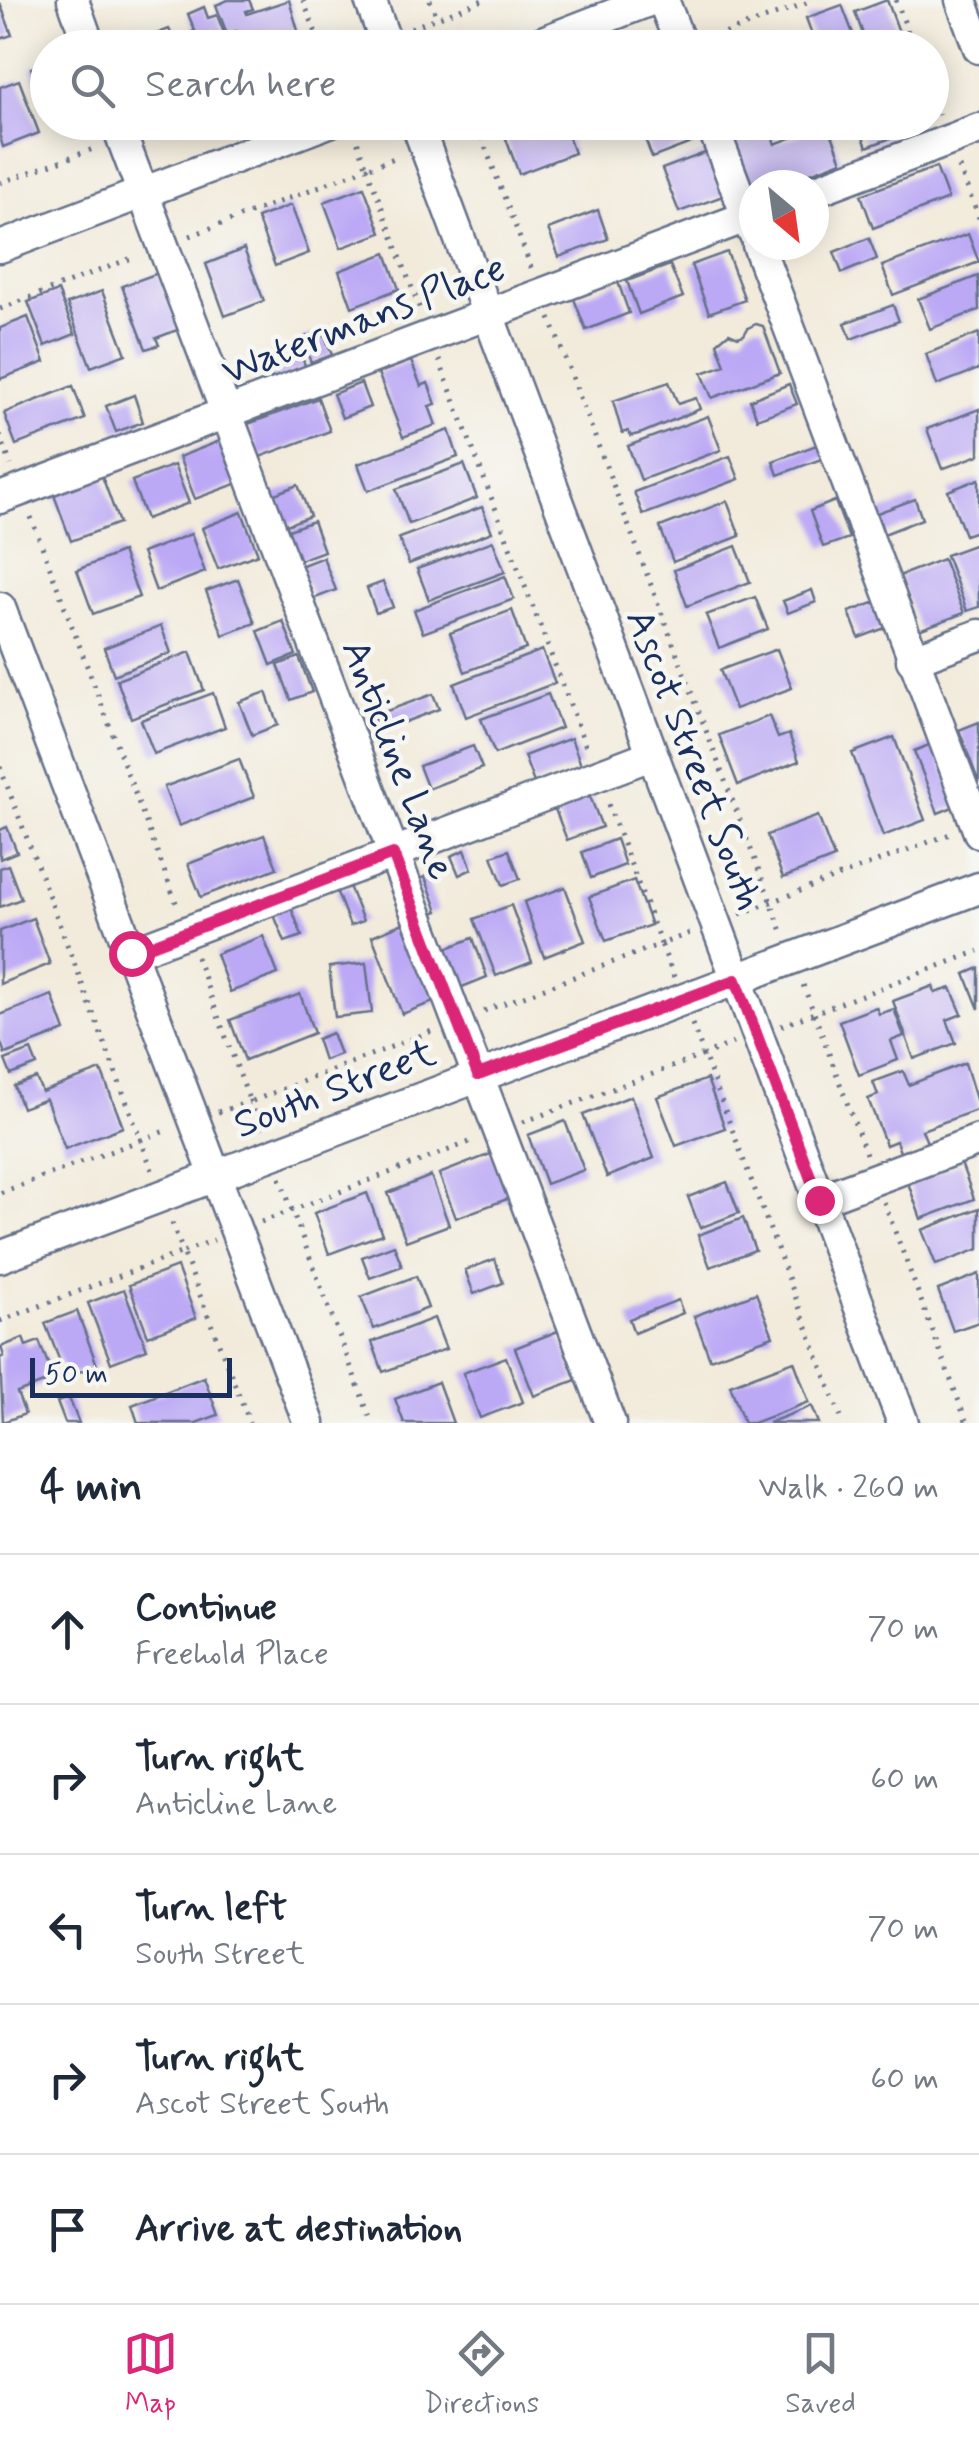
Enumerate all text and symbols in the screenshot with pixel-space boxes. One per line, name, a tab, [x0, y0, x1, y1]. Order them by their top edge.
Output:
search box	[30, 30, 949, 140]
icon: search	[65, 58, 120, 113]
text: Search here	[145, 61, 336, 110]
north arrow	[739, 170, 829, 260]
street label: Watermans Place	[215, 243, 513, 399]
street label: Ascot Street South	[612, 602, 774, 918]
street label: Anticline Lane	[328, 633, 467, 887]
route start	[109, 931, 155, 977]
street label: South Street	[227, 1028, 443, 1152]
route end	[797, 1178, 843, 1224]
scale bar	[30, 1353, 232, 1398]
text: 50 m	[45, 1357, 108, 1394]
text: 4 min	[40, 1461, 142, 1516]
text: Walk · 260 m	[759, 1467, 939, 1509]
text: Continue	[135, 1584, 277, 1633]
icon: ahead	[40, 1602, 95, 1657]
text: 70 m	[867, 1608, 939, 1650]
text: Freehold Place	[135, 1633, 329, 1675]
text: Turn right	[135, 1734, 304, 1783]
icon: right	[40, 1752, 95, 1807]
text: 60 m	[870, 1758, 939, 1800]
text: Anticline Lane	[135, 1783, 337, 1825]
text: Turn left	[135, 1884, 287, 1933]
icon: left	[40, 1902, 95, 1957]
text: 70 m	[867, 1908, 939, 1950]
text: South Street	[135, 1933, 305, 1975]
text: Turn right	[135, 2034, 304, 2083]
icon: right	[40, 2052, 95, 2107]
text: 60 m	[870, 2058, 939, 2100]
text: Ascot Street South	[135, 2083, 390, 2125]
icon: arrive	[40, 2202, 95, 2257]
text: Arrive at destination	[135, 2205, 462, 2254]
tab: Map	[123, 2326, 178, 2423]
tab: Directions	[424, 2326, 539, 2423]
tab: Saved	[785, 2326, 856, 2423]

